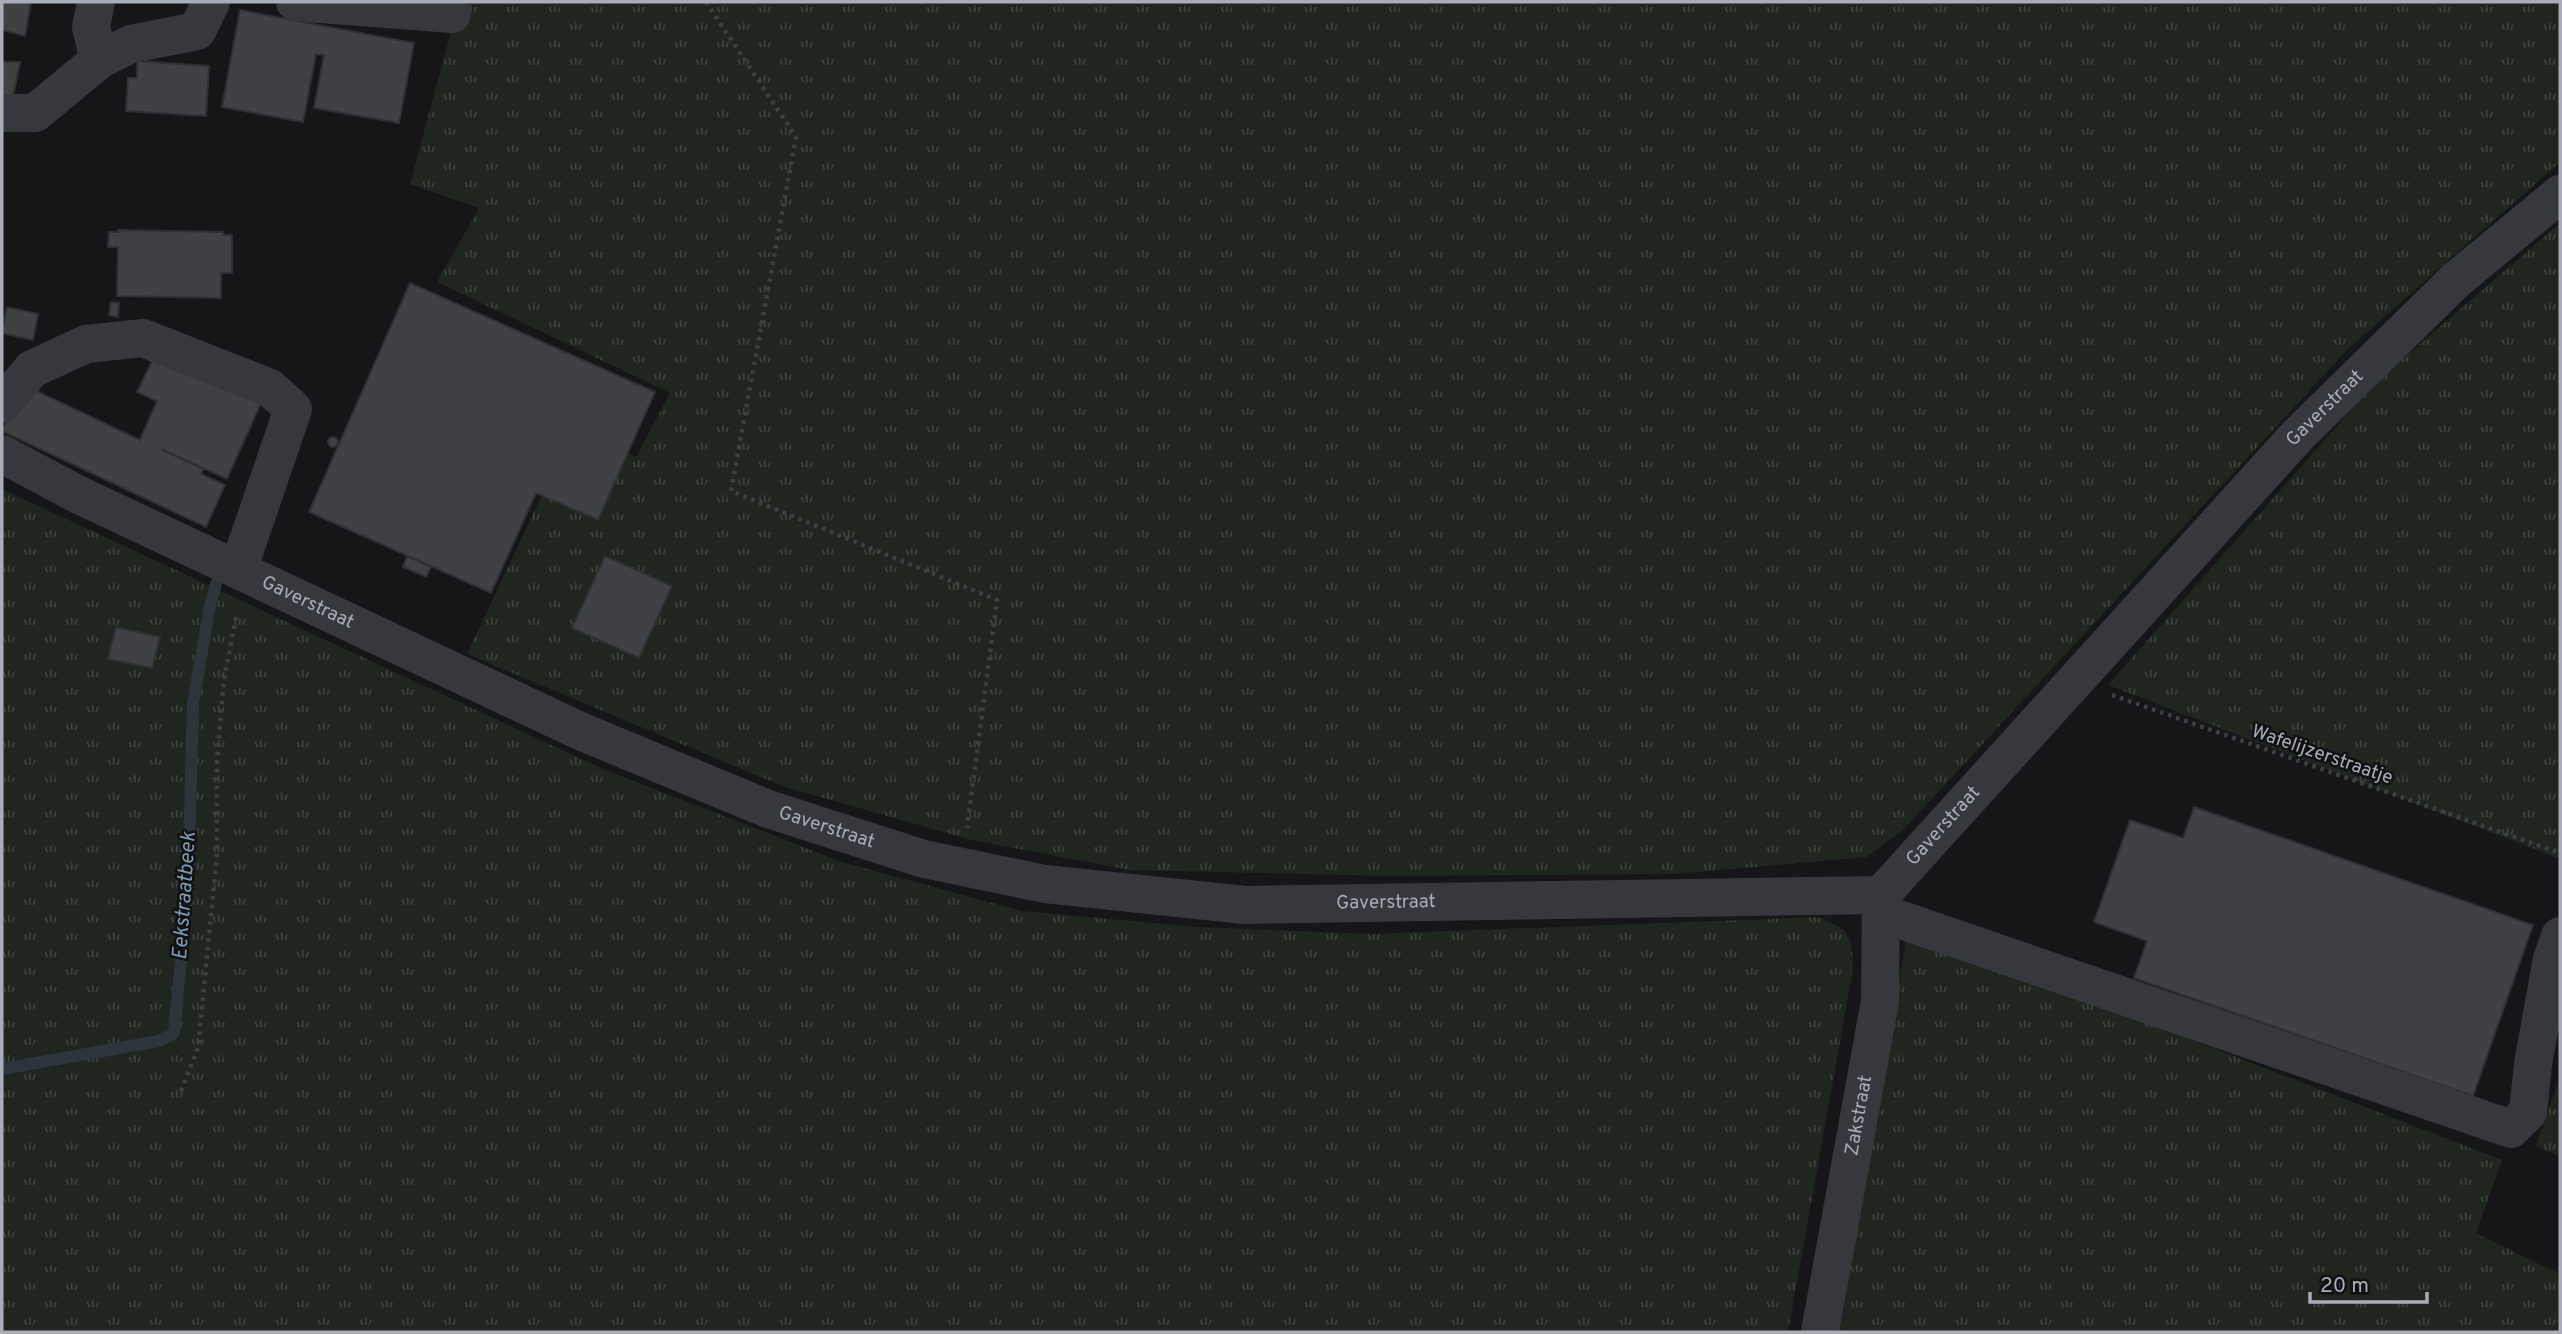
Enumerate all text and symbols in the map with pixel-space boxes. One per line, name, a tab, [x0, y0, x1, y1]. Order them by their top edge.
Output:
street label: Gaverstraat	[2281, 365, 2369, 452]
street label: Gaverstraat	[258, 571, 358, 635]
street label: Wafelijzerstraatje	[2248, 720, 2396, 790]
street label: Gaverstraat	[1901, 781, 1986, 871]
street label: Gaverstraat	[775, 801, 878, 854]
water label: Eekstraatbeek	[167, 831, 203, 961]
street label: Gaverstraat	[1336, 890, 1436, 916]
street label: Zakstraat	[1840, 1073, 1878, 1158]
scale bar	[2310, 1260, 2427, 1304]
text: 20 m	[2320, 1273, 2369, 1300]

